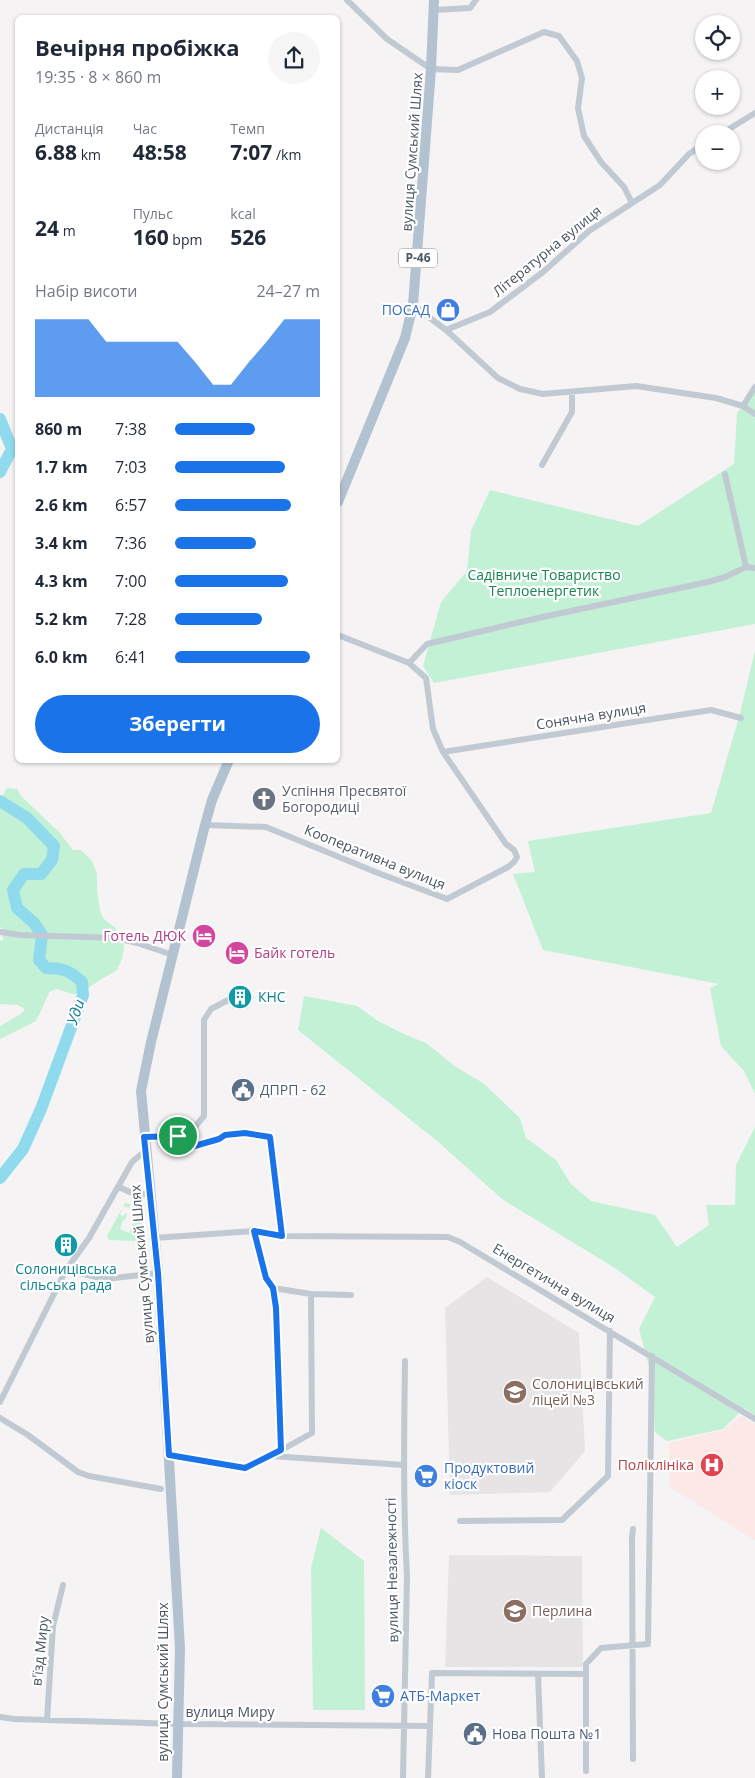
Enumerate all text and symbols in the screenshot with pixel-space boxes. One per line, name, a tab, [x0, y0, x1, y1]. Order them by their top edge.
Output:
map controls	[695, 15, 740, 170]
button: locate	[695, 15, 740, 60]
text: Вечірня пробіжка	[35, 32, 240, 62]
button: share	[268, 32, 320, 84]
text: 19:35 · 8 × 860 m	[35, 66, 161, 88]
button: +	[695, 70, 740, 115]
street label: вулиця Сумський Шлях	[396, 71, 427, 232]
text: Дистанція	[35, 119, 103, 138]
text: Час	[133, 119, 157, 138]
text: Темп	[230, 119, 265, 138]
button: −	[695, 125, 740, 170]
text: 6.88	[35, 138, 77, 166]
text: 48:58	[133, 138, 187, 166]
text: 7:07	[230, 138, 272, 166]
text: km	[77, 145, 101, 164]
text: /km	[272, 145, 301, 164]
street label: Літературна вулиця	[488, 201, 605, 301]
text: Пульс	[133, 204, 173, 223]
text: kcal	[230, 204, 256, 223]
text: 24	[35, 214, 59, 242]
text: m	[59, 221, 76, 240]
text: 160	[133, 223, 169, 251]
text: 526	[230, 223, 266, 251]
text: bpm	[169, 230, 202, 249]
road number: Р-46	[399, 248, 437, 268]
text: Набір висоти	[35, 280, 138, 302]
text: 24–27 m	[256, 280, 320, 302]
shop icon: ПОСАД	[435, 297, 461, 323]
place label: ПОСАД	[382, 300, 430, 319]
text: 860 m	[35, 418, 82, 440]
text: 7:38	[115, 418, 147, 440]
text: 1.7 km	[35, 456, 88, 478]
text: 7:03	[115, 456, 147, 478]
text: 2.6 km	[35, 494, 88, 516]
text: 6:57	[115, 494, 147, 516]
text: 3.4 km	[35, 532, 88, 554]
text: 7:36	[115, 532, 147, 554]
park label: Садівниче Товариство Теплоенергетик	[467, 565, 621, 600]
text: 4.3 km	[35, 570, 88, 592]
text: 7:00	[115, 570, 147, 592]
text: 5.2 km	[35, 608, 88, 630]
text: 7:28	[115, 608, 147, 630]
text: 6.0 km	[35, 646, 88, 668]
text: 6:41	[115, 646, 147, 668]
button: Зберегти	[35, 695, 320, 753]
street label: Сонячна вулиця	[535, 697, 647, 734]
place label: Успіння Пресвятої Богородиці	[282, 781, 407, 816]
church icon: Успіння Пресвятої Богородиці	[251, 786, 277, 812]
street label: Кооперативна вулиця	[302, 820, 449, 894]
hotel icon: Готель ДЮК	[191, 923, 217, 949]
place label: Готель ДЮК	[103, 926, 186, 945]
hotel icon: Байк готель	[224, 940, 250, 966]
place label: Байк готель	[254, 943, 335, 962]
building icon: КНС	[227, 984, 253, 1010]
place label: КНС	[258, 987, 286, 1006]
water label: Уди	[61, 996, 89, 1028]
public building icon: ДПРП - 62	[230, 1077, 256, 1103]
place label: ДПРП - 62	[260, 1080, 326, 1099]
pin	[157, 1115, 199, 1157]
icon: arrive	[164, 1122, 192, 1150]
street label: вулиця Сумський Шлях	[125, 1183, 158, 1344]
building icon: Солоницівська сільська рада	[53, 1232, 79, 1258]
street label: Енергетична вулиця	[489, 1238, 619, 1327]
place label: Солоницівська сільська рада	[15, 1259, 117, 1294]
place label: Солоницівський ліцей №3	[532, 1374, 644, 1409]
school or university icon: Солоницівський ліцей №3	[502, 1379, 528, 1405]
hospital icon: Поліклініка	[699, 1452, 725, 1478]
place label: Поліклініка	[618, 1455, 694, 1474]
place label: Продуктовий кіоск	[444, 1458, 534, 1493]
supermarket icon: Продуктовий кіоск	[413, 1463, 439, 1489]
street label: вулиця Незалежності	[381, 1497, 402, 1643]
school or university icon: Перлина	[502, 1598, 528, 1624]
place label: Перлина	[532, 1601, 592, 1620]
street label: вулиця Сумський Шлях	[153, 1602, 172, 1762]
street label: в'їзд Миру	[26, 1614, 53, 1687]
supermarket icon: АТБ-Маркет	[370, 1683, 396, 1709]
place label: АТБ-Маркет	[400, 1686, 481, 1705]
street label: вулиця Миру	[185, 1702, 276, 1721]
public building icon: Нова Пошта №1	[462, 1721, 488, 1747]
place label: Нова Пошта №1	[492, 1724, 602, 1743]

